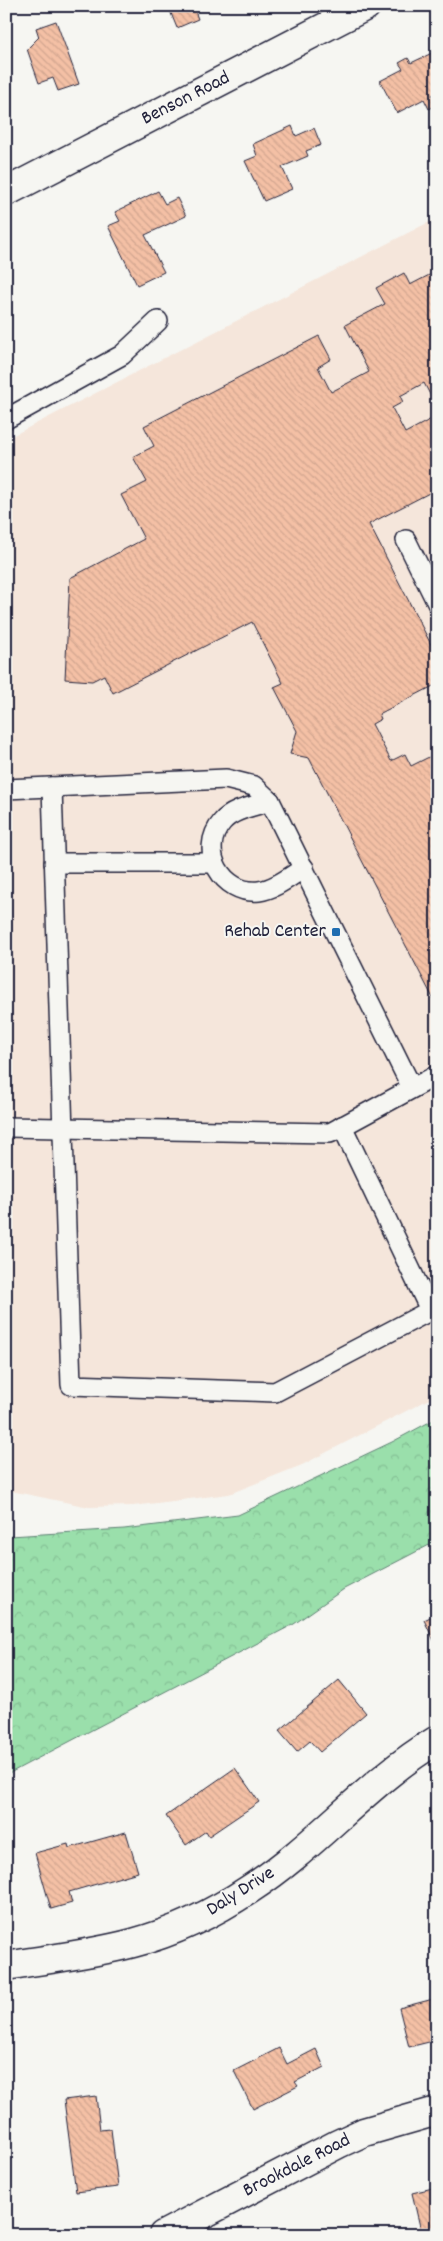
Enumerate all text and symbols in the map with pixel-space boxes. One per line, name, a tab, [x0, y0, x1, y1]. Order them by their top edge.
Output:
street label: Benson Road	[137, 65, 235, 133]
place label: Rehab Center	[224, 918, 327, 946]
marker: Rehab Center	[330, 926, 342, 938]
street label: Daly Drive	[201, 1860, 281, 1924]
street label: Brookdale Road	[238, 2127, 356, 2205]

